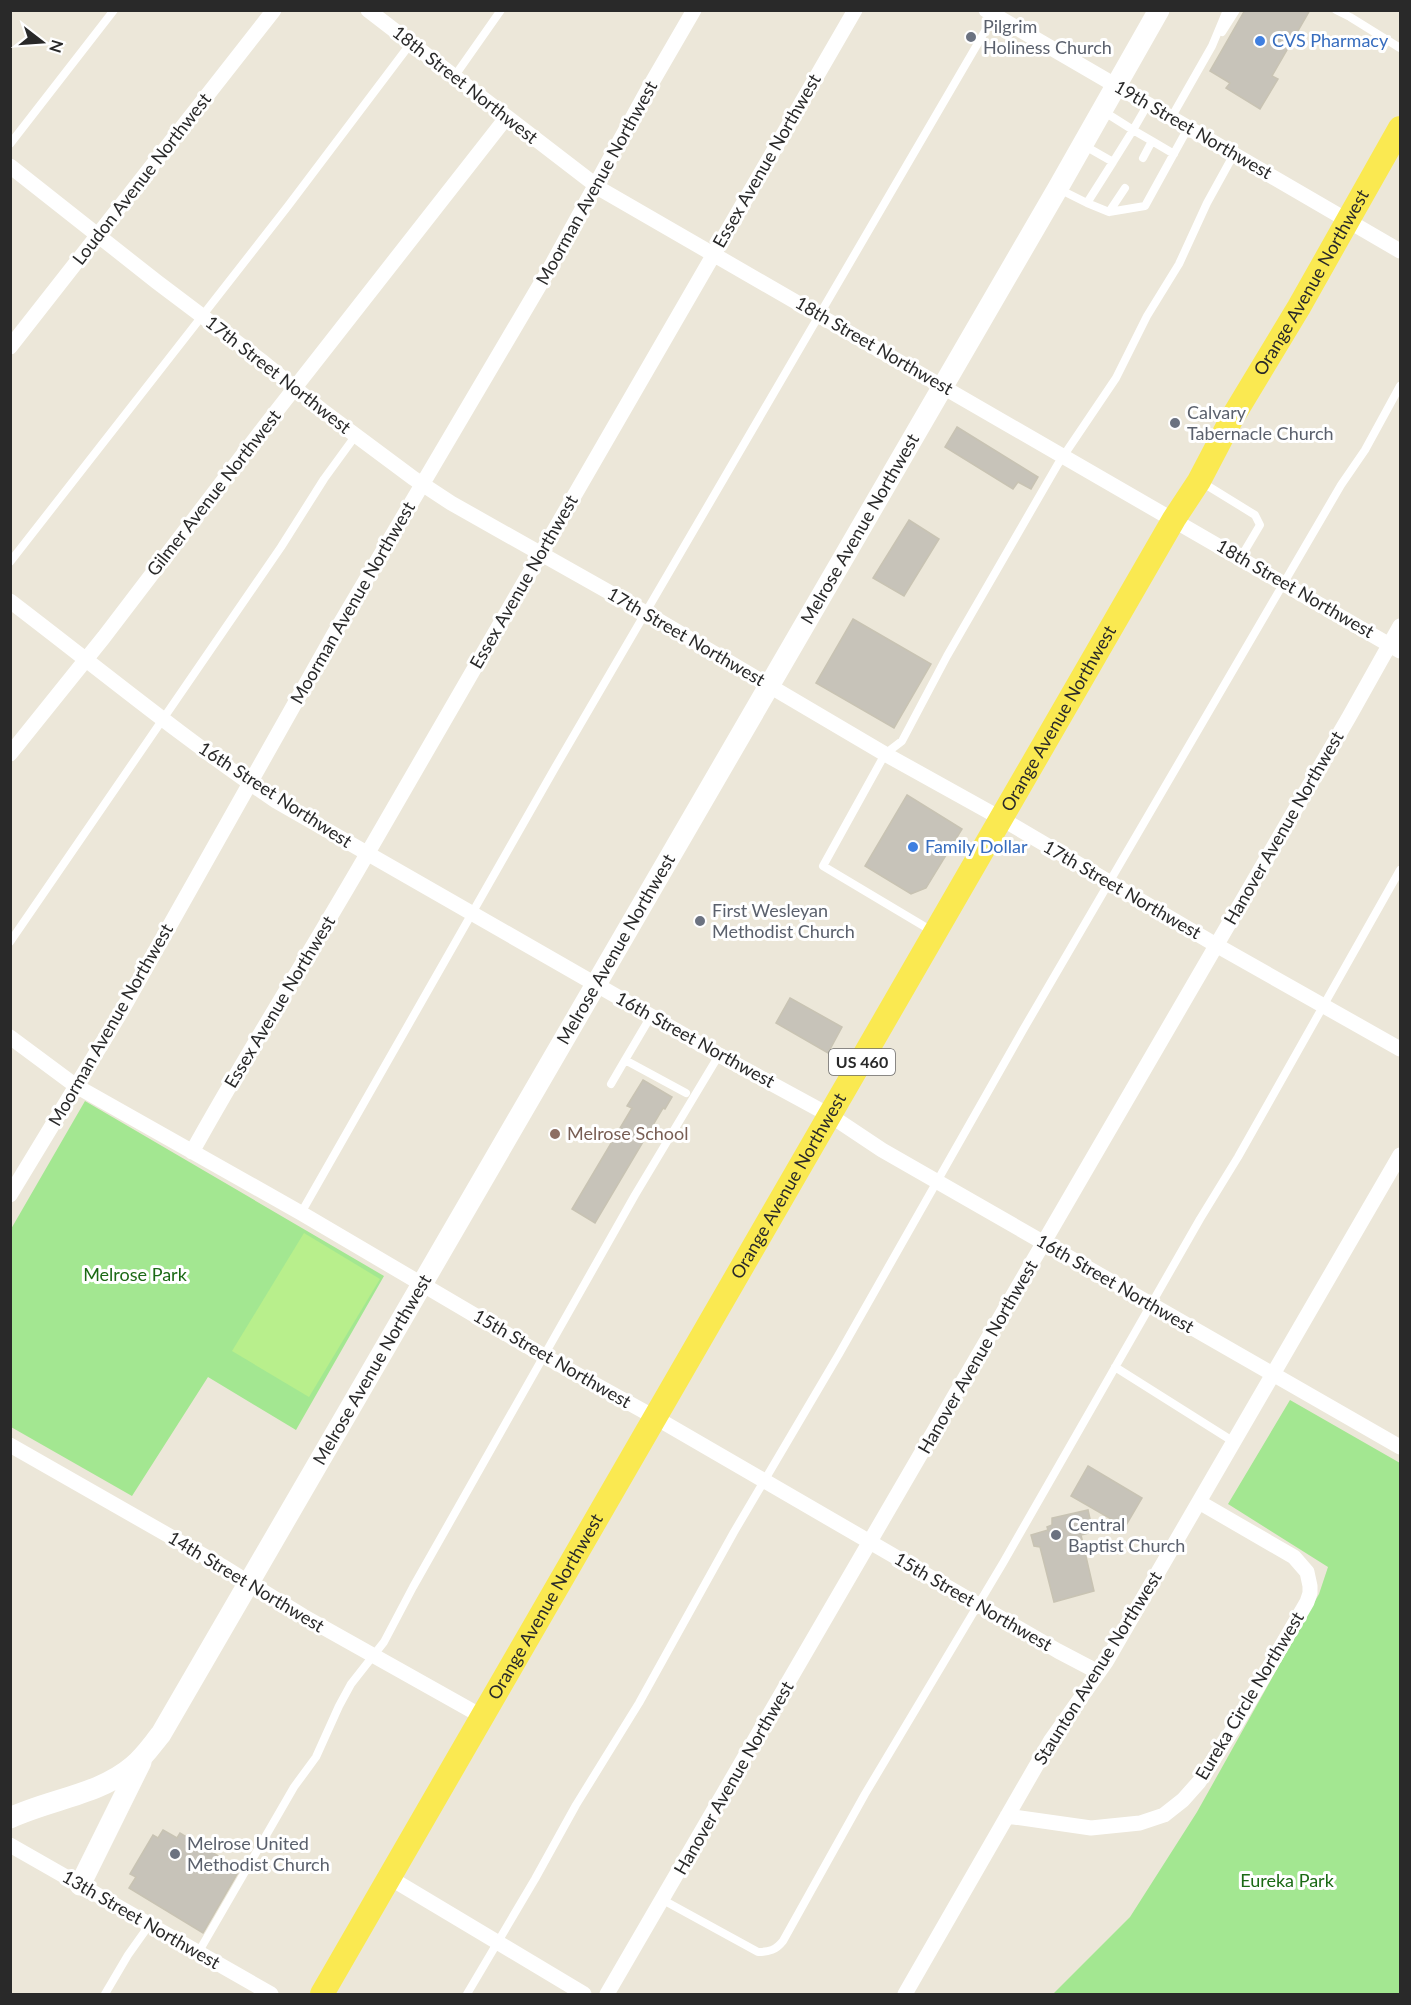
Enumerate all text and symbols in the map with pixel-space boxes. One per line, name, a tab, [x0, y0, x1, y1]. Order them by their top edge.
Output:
north arrow	[12, 12, 72, 72]
place label: Pilgrim Holiness Church	[983, 15, 1112, 58]
street label: 18th Street Northwest	[389, 21, 543, 148]
place label: CVS Pharmacy	[1272, 29, 1389, 51]
marker: Pilgrim Holiness Church	[964, 30, 978, 44]
marker: CVS Pharmacy	[1253, 34, 1267, 48]
text: N	[46, 38, 68, 55]
street label: Essex Avenue Northwest	[707, 69, 825, 251]
street label: 19th Street Northwest	[1111, 75, 1277, 184]
street label: Moorman Avenue Northwest	[531, 76, 662, 288]
street label: Loudon Avenue Northwest	[67, 88, 215, 269]
street label: Orange Avenue Northwest	[1248, 185, 1373, 379]
street label: 18th Street Northwest	[792, 291, 958, 400]
street label: 17th Street Northwest	[202, 311, 356, 438]
place label: Calvary Tabernacle Church	[1187, 401, 1334, 444]
street label: Gilmer Avenue Northwest	[142, 405, 285, 580]
marker: Calvary Tabernacle Church	[1168, 416, 1182, 430]
street label: Melrose Avenue Northwest	[795, 429, 923, 628]
street label: Essex Avenue Northwest	[464, 490, 582, 672]
street label: Moorman Avenue Northwest	[285, 497, 419, 708]
street label: 18th Street Northwest	[1213, 534, 1379, 643]
street label: 17th Street Northwest	[604, 582, 770, 691]
street label: Orange Avenue Northwest	[996, 621, 1121, 815]
street label: Hanover Avenue Northwest	[1219, 726, 1348, 928]
street label: 16th Street Northwest	[195, 736, 357, 852]
place label: Family Dollar	[925, 835, 1028, 857]
street label: 17th Street Northwest	[1040, 835, 1206, 944]
marker: Family Dollar	[906, 840, 920, 854]
street label: Melrose Avenue Northwest	[551, 849, 680, 1048]
place label: First Wesleyan Methodist Church	[712, 899, 855, 942]
street label: Essex Avenue Northwest	[219, 911, 340, 1092]
marker: First Wesleyan Methodist Church	[693, 914, 707, 928]
street label: Moorman Avenue Northwest	[43, 919, 177, 1130]
street label: 16th Street Northwest	[612, 986, 779, 1092]
road number: US 460	[829, 1049, 895, 1075]
street label: Orange Avenue Northwest	[725, 1088, 850, 1283]
place label: Melrose School	[567, 1122, 689, 1144]
marker: Melrose School	[548, 1127, 562, 1141]
street label: 16th Street Northwest	[1033, 1229, 1199, 1338]
street label: Hanover Avenue Northwest	[913, 1255, 1042, 1457]
park label: Melrose Park	[83, 1263, 188, 1285]
street label: Melrose Avenue Northwest	[308, 1270, 436, 1468]
street label: 15th Street Northwest	[470, 1304, 636, 1413]
street label: Orange Avenue Northwest	[482, 1509, 607, 1703]
place label: Central Baptist Church	[1068, 1513, 1185, 1556]
street label: 14th Street Northwest	[164, 1526, 329, 1637]
marker: Central Baptist Church	[1049, 1528, 1063, 1542]
street label: 15th Street Northwest	[891, 1547, 1057, 1656]
street label: Staunton Avenue Northwest	[1028, 1566, 1166, 1768]
street label: Eureka Circle Northwest	[1190, 1607, 1308, 1784]
street label: Hanover Avenue Northwest	[669, 1676, 798, 1878]
place label: Melrose United Methodist Church	[187, 1832, 330, 1875]
marker: Melrose United Methodist Church	[168, 1847, 182, 1861]
street label: 13th Street Northwest	[59, 1865, 225, 1974]
park label: Eureka Park	[1240, 1869, 1335, 1891]

